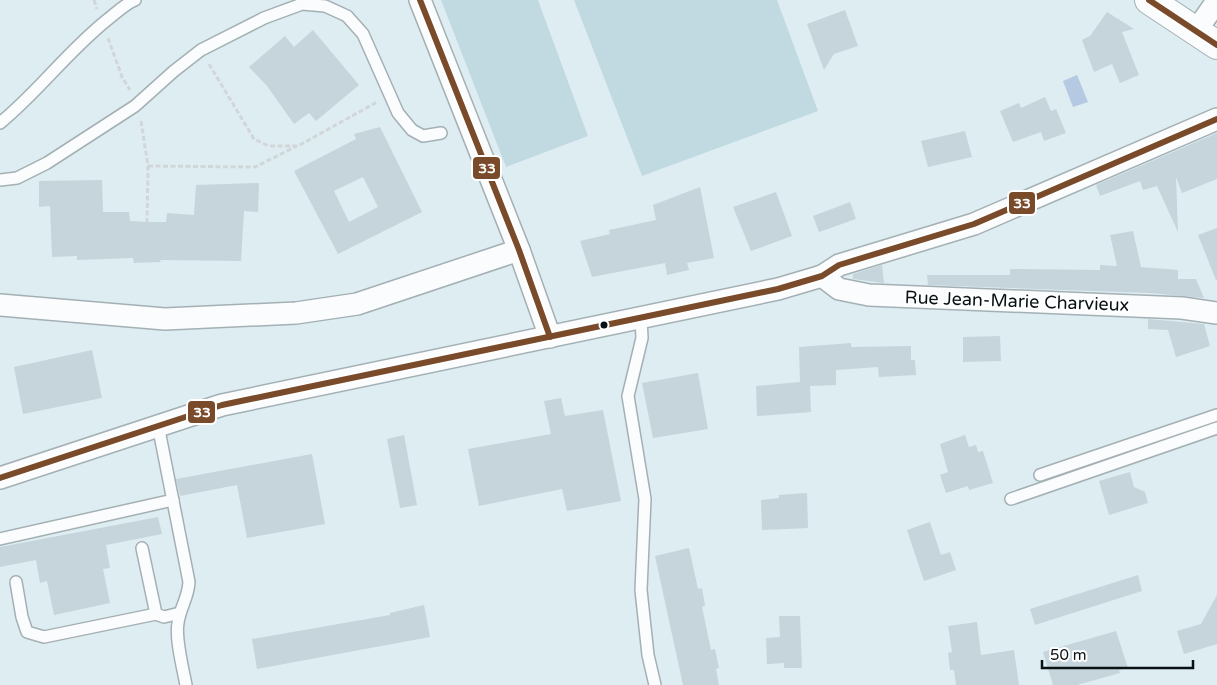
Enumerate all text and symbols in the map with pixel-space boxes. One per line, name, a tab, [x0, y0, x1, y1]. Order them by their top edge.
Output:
line badge: 33	[472, 156, 501, 180]
text: 33	[478, 160, 496, 177]
line badge: 33	[1008, 191, 1036, 215]
text: 33	[1013, 195, 1031, 212]
street label: Rue Jean-Marie Charvieux	[904, 286, 1130, 316]
unlabelled marker	[599, 320, 609, 330]
line badge: 33	[187, 400, 216, 424]
text: 33	[193, 404, 211, 421]
scale bar	[1042, 638, 1193, 670]
text: 50 m	[1050, 646, 1087, 664]

